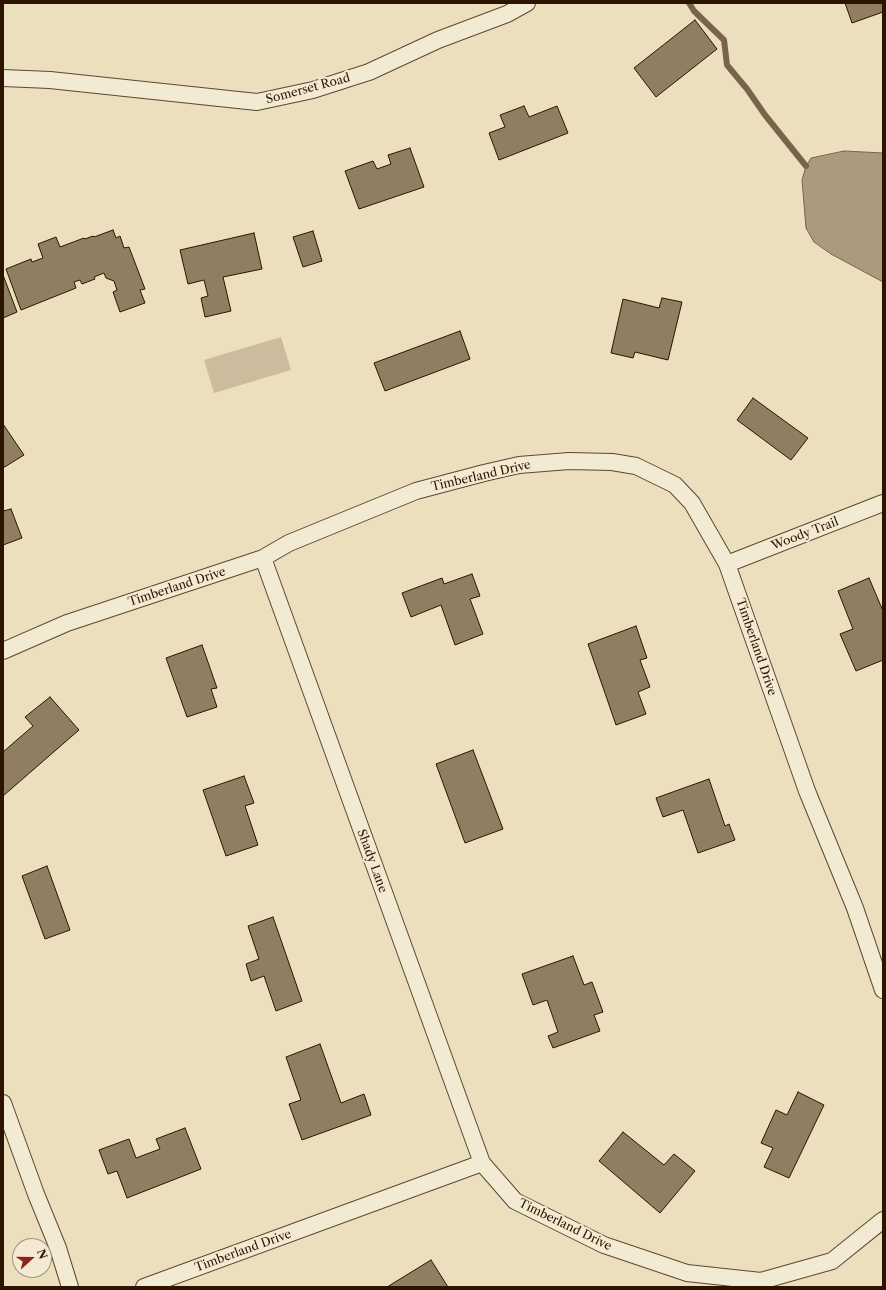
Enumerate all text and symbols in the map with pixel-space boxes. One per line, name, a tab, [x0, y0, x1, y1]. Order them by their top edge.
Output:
street label: Somerset Road	[264, 71, 352, 107]
street label: Timberland Drive	[430, 458, 532, 494]
street label: Woody Trail	[769, 515, 841, 553]
street label: Timberland Drive	[126, 564, 228, 610]
street label: Timberland Drive	[733, 597, 779, 697]
street label: Shady Lane	[354, 827, 390, 895]
street label: Timberland Drive	[516, 1196, 614, 1254]
street label: Timberland Drive	[193, 1227, 293, 1275]
north arrow	[12, 1238, 52, 1278]
text: N	[34, 1247, 51, 1261]

